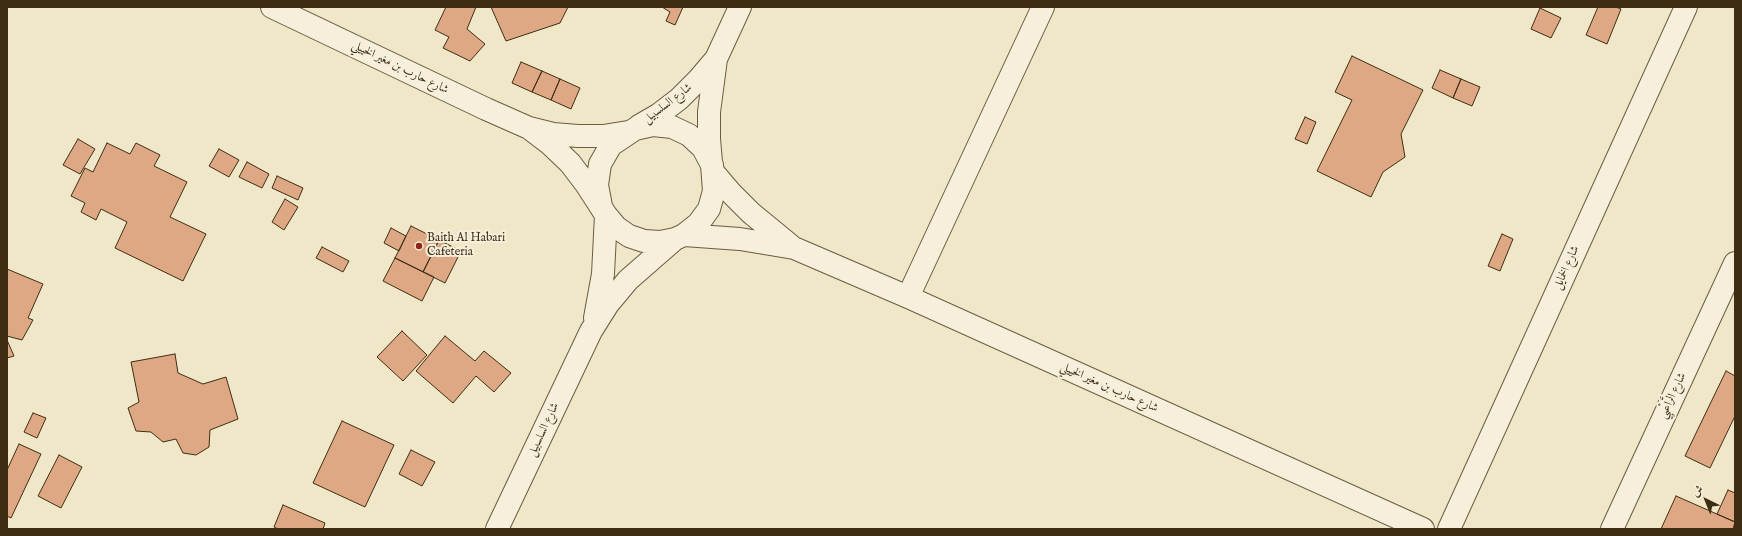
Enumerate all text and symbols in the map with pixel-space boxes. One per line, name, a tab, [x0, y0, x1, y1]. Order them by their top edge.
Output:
street label: شارع حارب بن مغير الخييلي	[349, 38, 451, 98]
street label: شارع السلسبيل	[641, 81, 695, 127]
place label: Baith Al Habari Cafeteria	[427, 232, 505, 260]
marker: Baith Al Habari Cafeteria	[414, 241, 424, 251]
street label: شارع الخمايل	[1551, 244, 1583, 292]
street label: شارع حارب بن مغير الخييلي	[1058, 360, 1160, 416]
street label: شارع الرَّاعْبِي	[1656, 371, 1690, 421]
street label: شارع السلسبيل	[525, 401, 563, 459]
north arrow	[1686, 480, 1726, 520]
text: ش	[1689, 482, 1707, 500]

